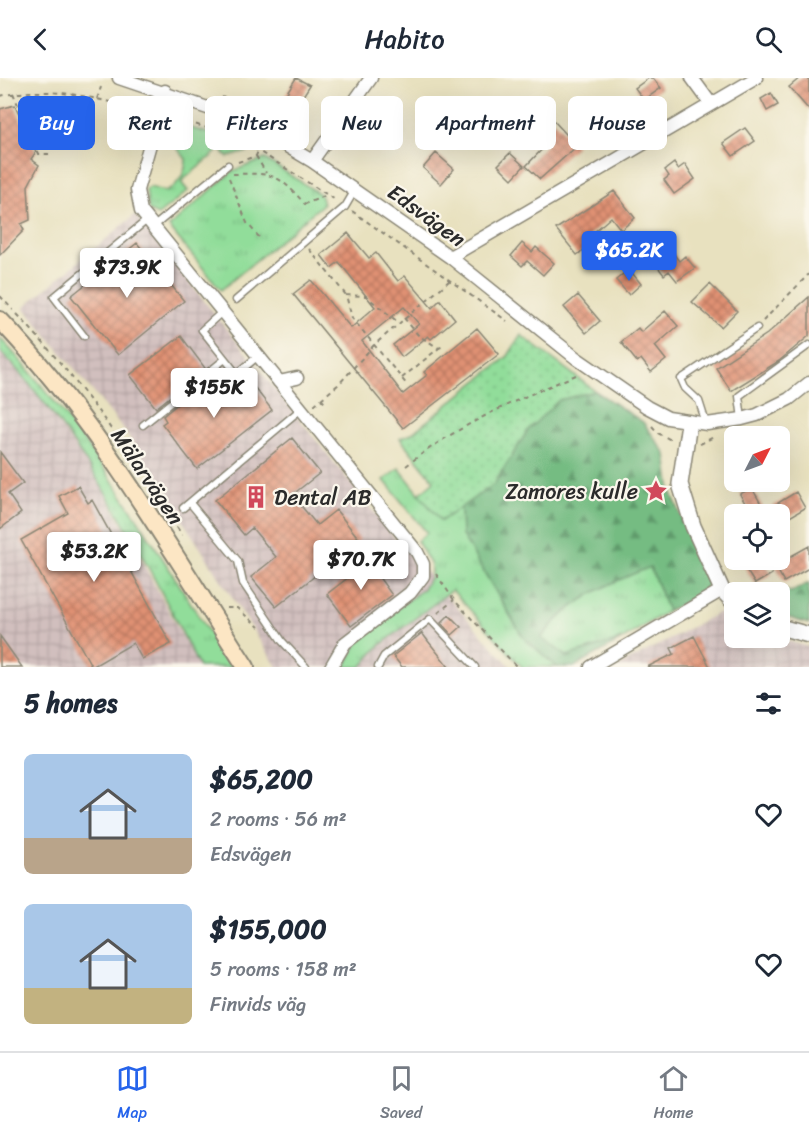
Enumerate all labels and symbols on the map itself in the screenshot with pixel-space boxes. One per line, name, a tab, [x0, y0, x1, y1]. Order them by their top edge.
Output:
street label: Edsvägen	[379, 173, 474, 258]
pin: $65.2K	[580, 231, 678, 282]
pin: $73.9K	[78, 248, 176, 299]
pin: $155K	[172, 368, 256, 419]
street label: Mälarvägen	[100, 419, 195, 533]
north arrow	[724, 426, 790, 492]
place label: Zamores kulle	[505, 472, 638, 511]
place label: Dental AB	[274, 478, 371, 517]
place icon: Zamores kulle	[643, 478, 669, 504]
building icon: Dental AB	[243, 484, 269, 510]
pin: $53.2K	[45, 532, 143, 583]
pin: $70.7K	[312, 540, 410, 591]

